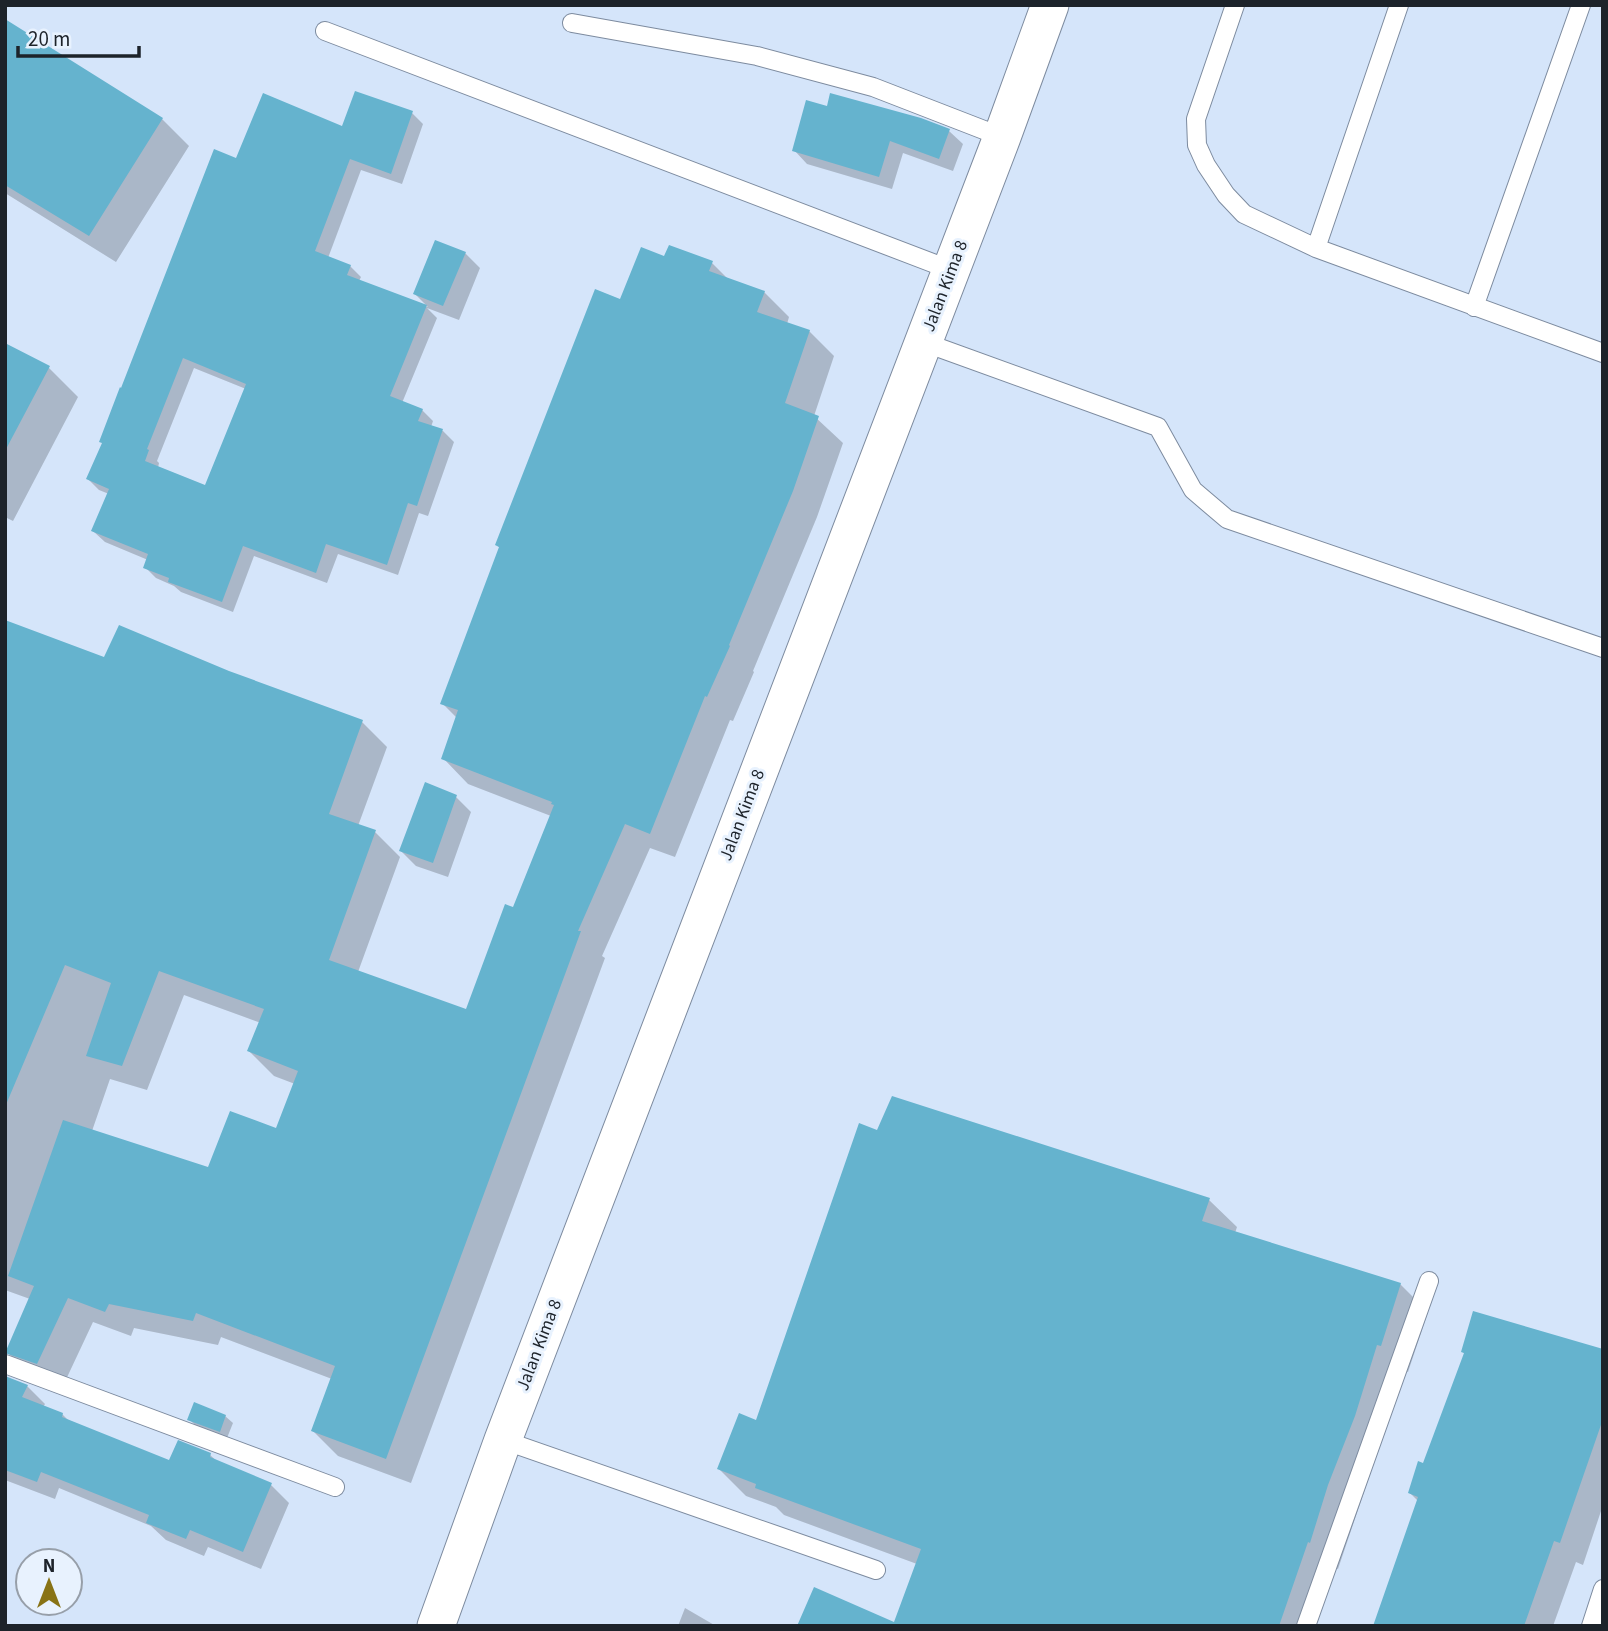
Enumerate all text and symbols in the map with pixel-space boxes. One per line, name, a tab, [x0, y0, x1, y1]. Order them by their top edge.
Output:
scale bar	[18, 14, 138, 58]
text: 20 m	[28, 24, 70, 54]
street label: Jalan Kima 8	[916, 237, 974, 335]
street label: Jalan Kima 8	[713, 766, 771, 864]
street label: Jalan Kima 8	[510, 1296, 568, 1394]
north arrow	[14, 1547, 84, 1617]
text: N	[43, 1553, 55, 1580]

